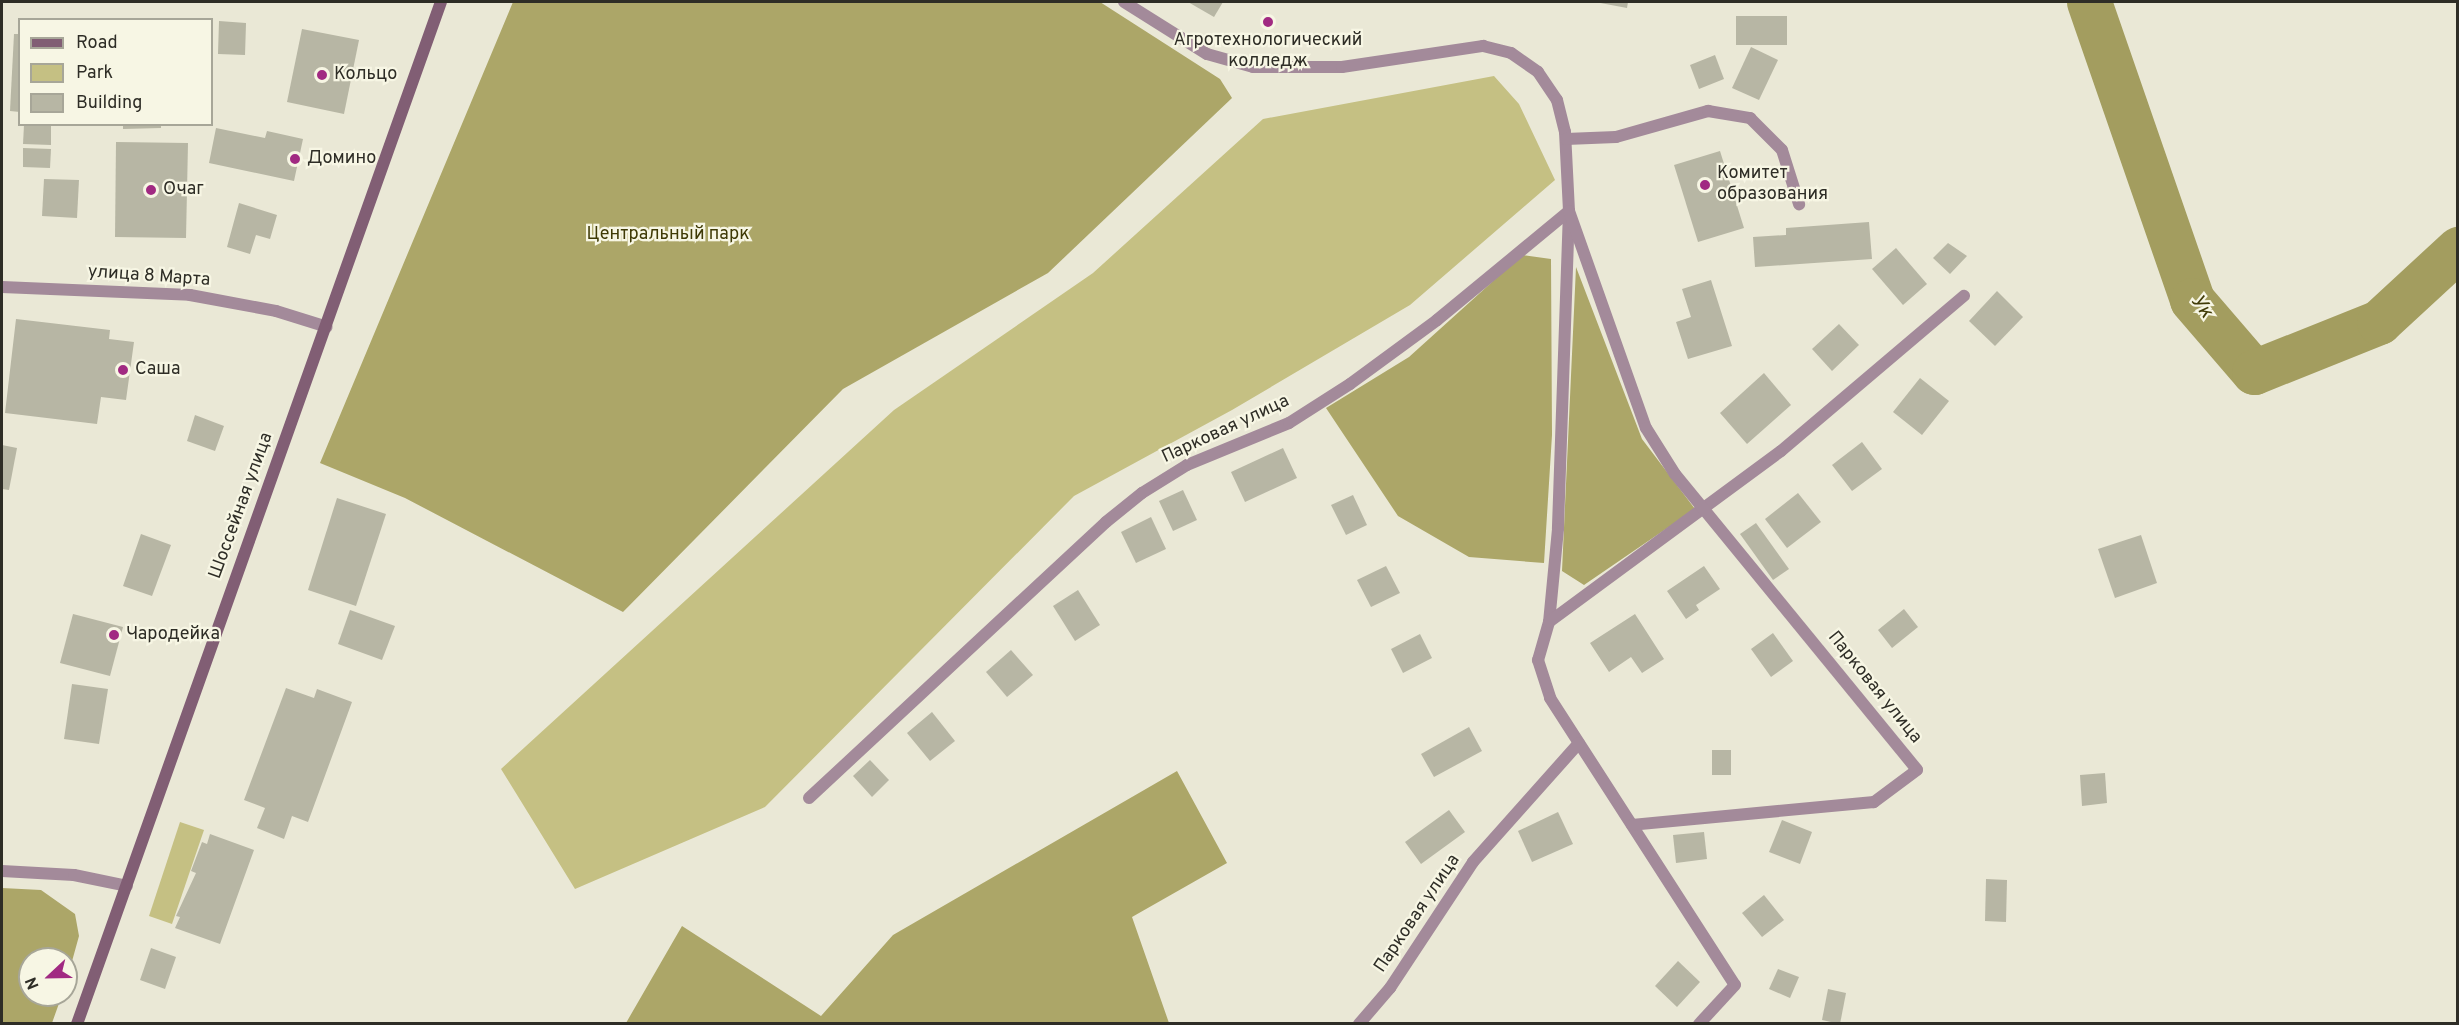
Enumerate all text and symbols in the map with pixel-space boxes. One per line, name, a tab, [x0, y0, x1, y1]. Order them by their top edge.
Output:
marker: Агротехнологический колледж	[1261, 15, 1275, 29]
legend	[18, 18, 213, 126]
place label: Агротехнологический колледж	[1174, 31, 1362, 74]
text: Road	[76, 32, 118, 55]
text: Park	[76, 62, 113, 85]
place label: Кольцо	[334, 64, 397, 86]
marker: Кольцо	[315, 68, 329, 82]
text: Building	[76, 92, 142, 115]
place label: Домино	[307, 148, 376, 170]
marker: Домино	[288, 152, 302, 166]
place label: Комитет образования	[1717, 164, 1828, 207]
marker: Комитет образования	[1698, 178, 1712, 192]
place label: Очаг	[163, 179, 204, 201]
marker: Очаг	[144, 183, 158, 197]
park label: Центральный парк	[587, 224, 749, 246]
street label: улица 8 Марта	[87, 262, 211, 292]
water label: Ук	[2184, 291, 2218, 323]
place label: Саша	[135, 359, 180, 381]
marker: Саша	[116, 363, 130, 377]
street label: Парковая улица	[1159, 391, 1293, 469]
street label: Шоссейная улица	[206, 430, 278, 582]
place label: Чародейка	[126, 624, 220, 646]
marker: Чародейка	[107, 628, 121, 642]
street label: Парковая улица	[1822, 628, 1926, 748]
street label: Парковая улица	[1371, 851, 1465, 977]
north arrow	[18, 947, 78, 1007]
text: N	[22, 974, 45, 992]

